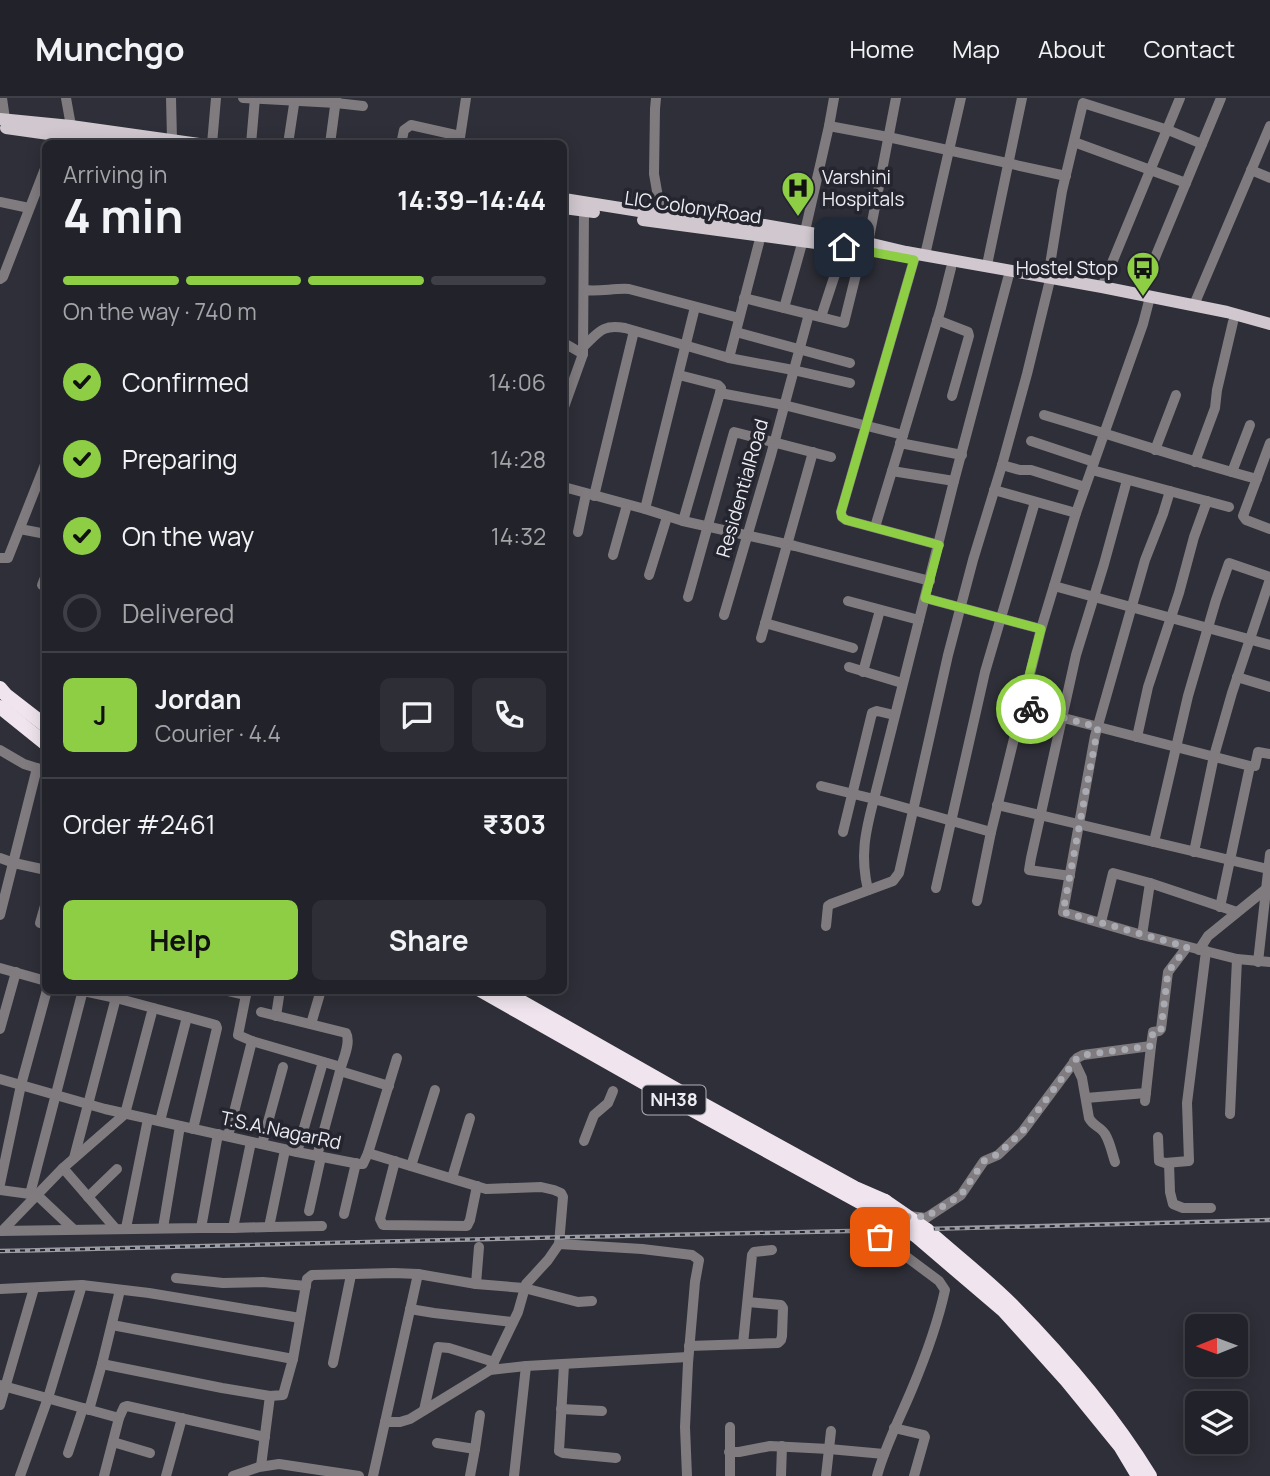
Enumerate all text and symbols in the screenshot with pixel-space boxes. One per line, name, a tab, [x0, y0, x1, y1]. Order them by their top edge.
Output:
text: Munchgo	[35, 26, 185, 71]
text: Home	[849, 32, 914, 65]
text: Map	[952, 32, 1000, 65]
text: About	[1038, 32, 1106, 65]
text: Contact	[1144, 32, 1235, 65]
text: Arriving in	[63, 158, 168, 190]
place label: Varshini Hospitals	[822, 164, 904, 212]
hospital icon: Varshini Hospitals	[779, 169, 817, 218]
text: 14:39–14:44	[397, 182, 546, 218]
text: 4 min	[63, 184, 183, 247]
street label: LIC ColonyRoad	[623, 185, 763, 229]
pin	[814, 217, 874, 277]
icon: home	[825, 228, 863, 266]
bus stop icon: Hostel Stop	[1124, 249, 1162, 298]
place label: Hostel Stop	[1016, 255, 1118, 281]
text: On the way · 740 m	[63, 295, 257, 327]
icon: check	[63, 363, 101, 401]
text: Confirmed	[122, 364, 249, 400]
text: 14:06	[488, 366, 546, 398]
street label: ResidentialRoad	[710, 416, 774, 560]
icon: check	[63, 440, 101, 478]
text: Preparing	[122, 441, 238, 477]
text: 14:28	[490, 443, 546, 475]
icon: check	[63, 517, 101, 555]
text: On the way	[122, 518, 254, 554]
text: 14:32	[491, 520, 546, 552]
text: Delivered	[122, 595, 234, 631]
courier	[996, 674, 1066, 744]
button: chat	[380, 678, 454, 752]
button: phone	[472, 678, 546, 752]
text: Jordan	[155, 681, 241, 717]
icon: bike	[1012, 690, 1050, 728]
text: J	[93, 697, 107, 733]
text: Courier · 4.4	[155, 717, 281, 749]
text: Order #2461	[63, 806, 216, 842]
text: ₹303	[483, 806, 546, 842]
button: Help	[63, 900, 298, 980]
button: Share	[312, 900, 546, 980]
road number: NH38	[642, 1085, 706, 1114]
street label: T.S.A.NagarRd	[218, 1105, 344, 1155]
pin	[850, 1207, 910, 1267]
icon: bag	[861, 1218, 899, 1256]
north arrow	[1185, 1314, 1248, 1377]
map controls	[1185, 1314, 1248, 1454]
button: layers	[1185, 1391, 1248, 1454]

